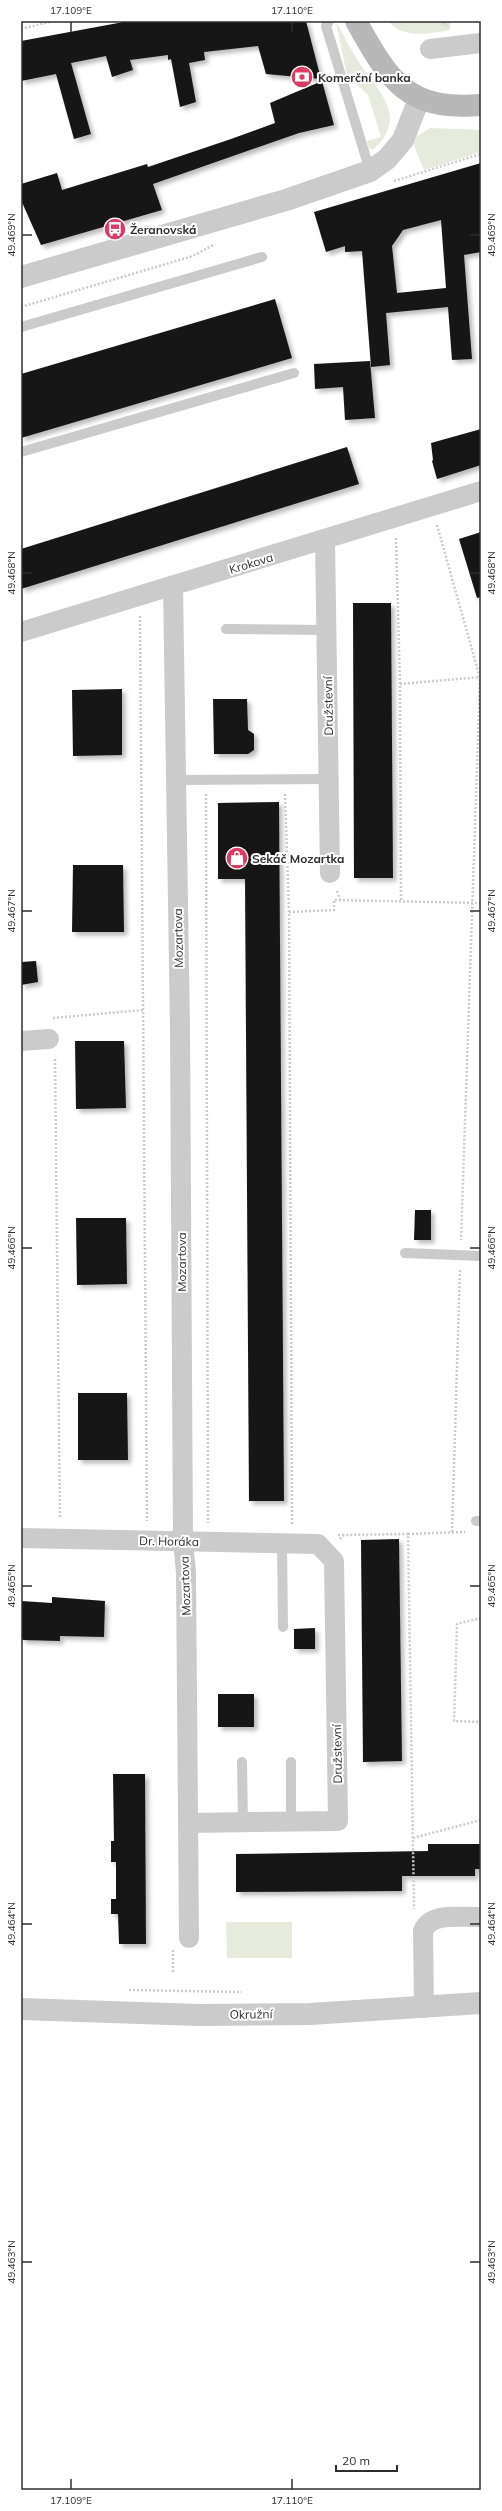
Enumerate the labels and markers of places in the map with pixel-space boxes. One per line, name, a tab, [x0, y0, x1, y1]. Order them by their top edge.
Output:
bank icon: Komerční banka	[289, 64, 315, 90]
place label: Komerční banka	[318, 70, 411, 85]
bus stop icon: Žeranovská	[102, 216, 128, 242]
place label: Žeranovská	[130, 222, 197, 237]
shop icon: Sekáč Mozartka	[224, 845, 250, 871]
place label: Sekáč Mozartka	[252, 851, 344, 866]

